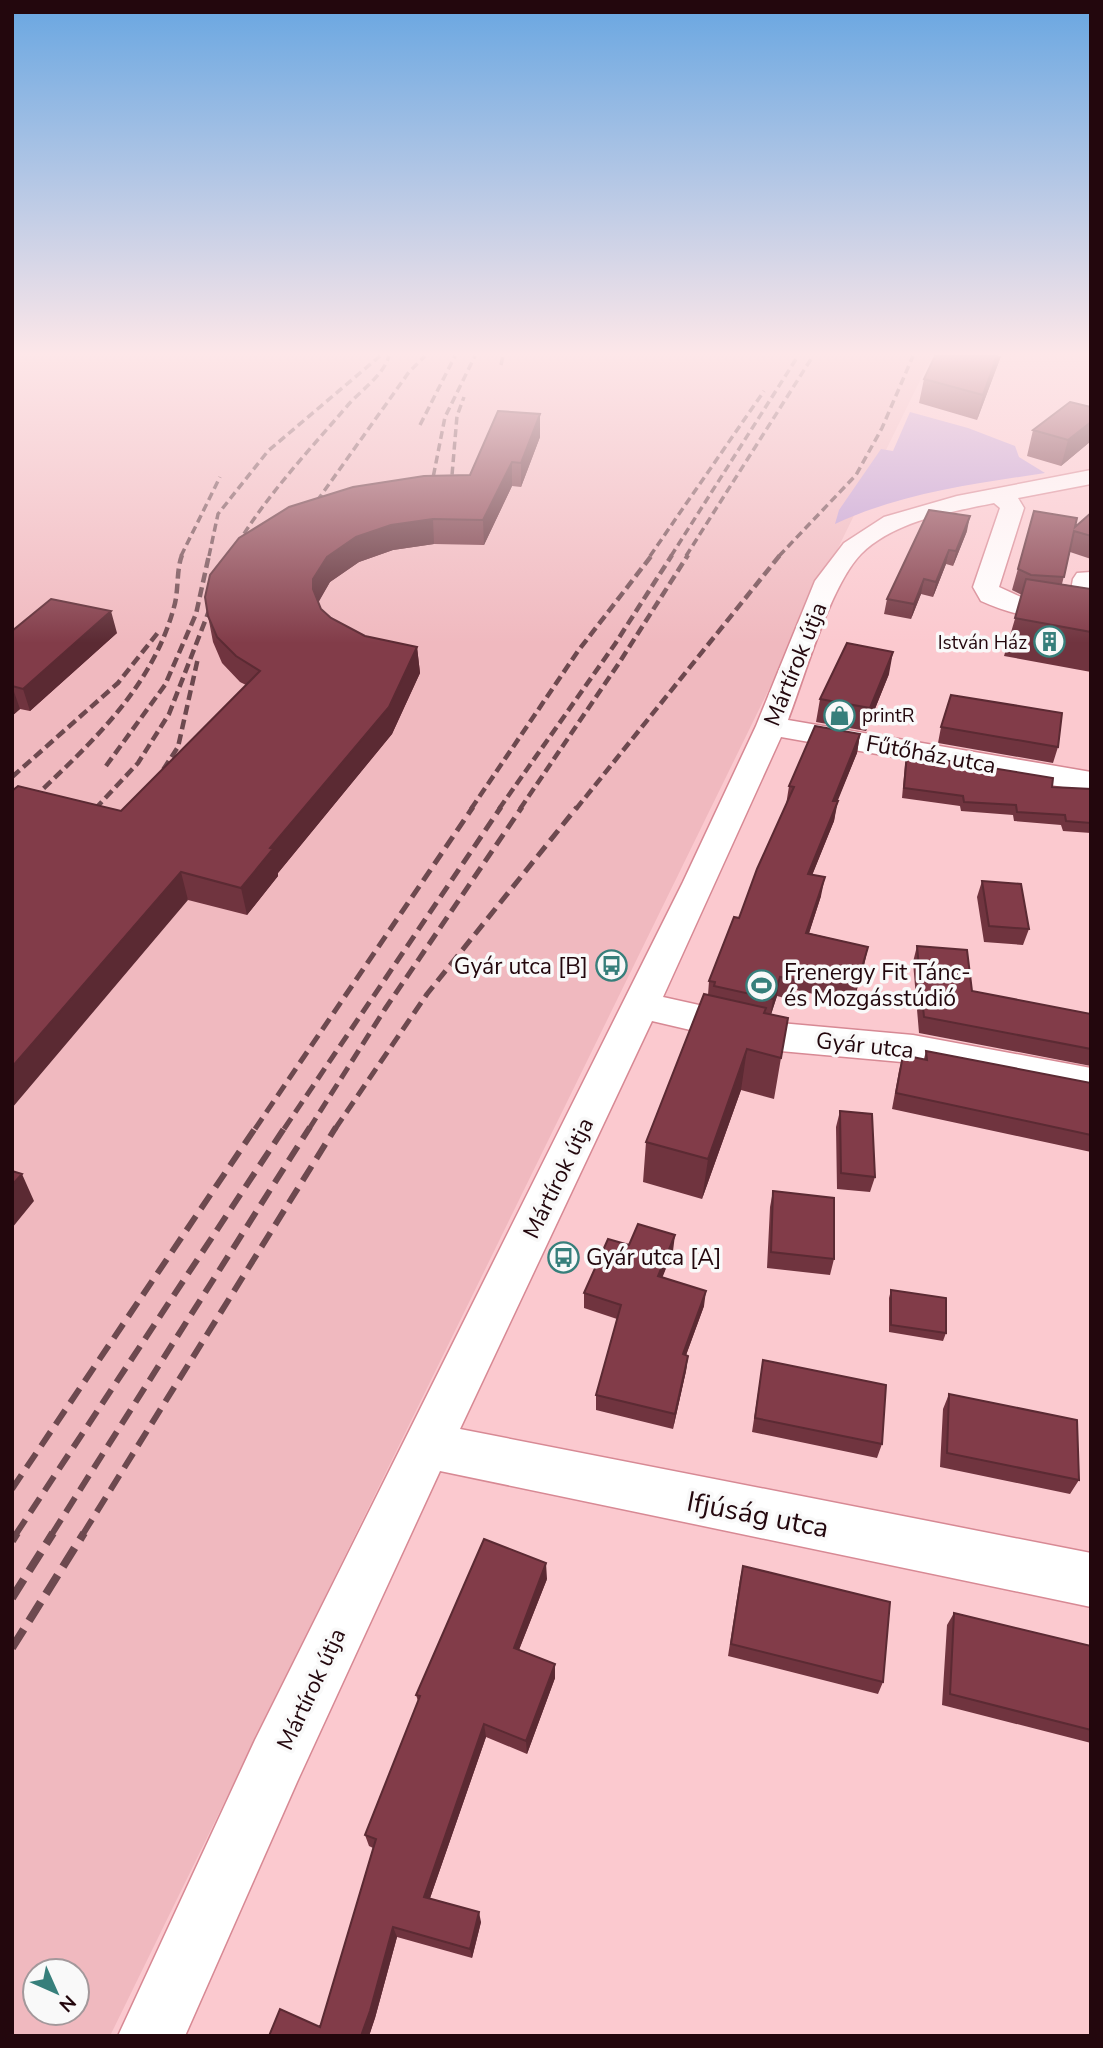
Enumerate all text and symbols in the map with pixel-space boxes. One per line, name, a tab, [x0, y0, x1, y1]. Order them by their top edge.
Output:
street label: Mártírok útja	[757, 598, 834, 731]
building icon: István Ház	[1033, 625, 1067, 659]
place label: István Ház	[938, 630, 1027, 656]
shop icon: printR	[822, 698, 856, 732]
place label: printR	[862, 703, 915, 729]
street label: Fűtőház utca	[864, 728, 998, 781]
bus stop icon: Gyár utca [B]	[594, 949, 628, 983]
place label: Gyár utca [B]	[454, 951, 588, 982]
place label: Frenergy Fit Tánc- és Mozgásstúdió	[784, 957, 971, 1014]
sports icon: Frenergy Fit Tánc- és Mozgásstúdió	[744, 968, 778, 1002]
street label: Gyár utca	[814, 1025, 915, 1066]
street label: Mártírok útja	[516, 1113, 601, 1244]
bus stop icon: Gyár utca [A]	[546, 1240, 580, 1274]
place label: Gyár utca [A]	[586, 1242, 721, 1273]
street label: Ifjúság utca	[684, 1483, 832, 1547]
street label: Mártírok útja	[270, 1623, 353, 1755]
north arrow	[21, 1957, 91, 2027]
text: N	[53, 1989, 82, 2018]

